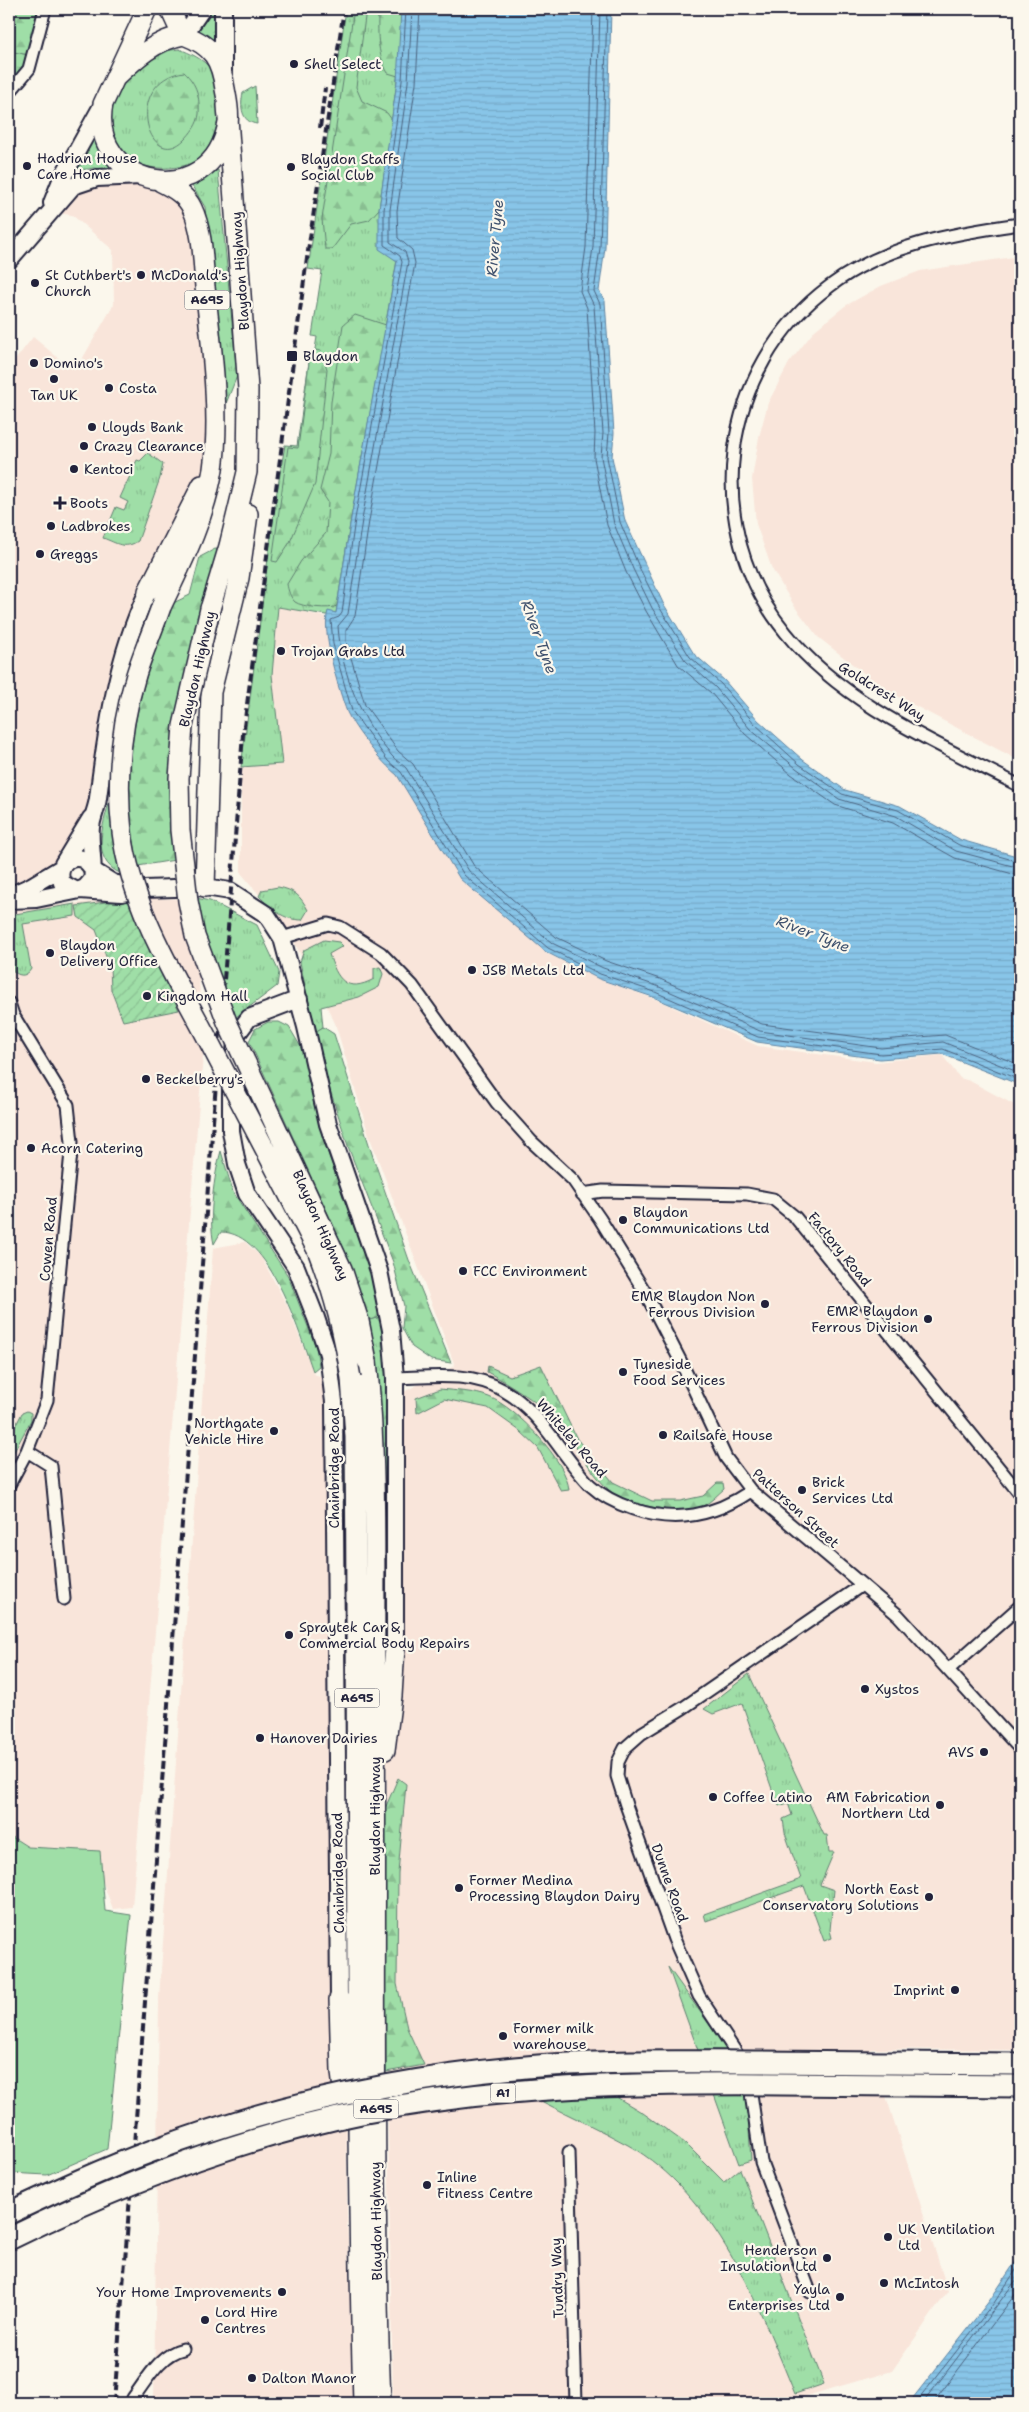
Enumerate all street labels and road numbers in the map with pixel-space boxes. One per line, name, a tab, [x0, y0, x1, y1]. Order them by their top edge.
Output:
street label: Blaydon Highway	[227, 211, 253, 331]
road number: A695	[184, 290, 230, 310]
street label: Blaydon Highway	[175, 609, 219, 729]
street label: Goldcrest Way	[835, 657, 929, 725]
street label: Blaydon Highway	[289, 1167, 353, 1283]
street label: Cowen Road	[35, 1196, 61, 1282]
street label: Factory Road	[804, 1208, 876, 1290]
street label: Whiteley Road	[533, 1395, 611, 1481]
street label: Chainbridge Road	[325, 1407, 343, 1529]
street label: Patterson Street	[749, 1464, 843, 1552]
road number: A695	[334, 1689, 380, 1708]
street label: Blaydon Highway	[366, 1756, 384, 1876]
street label: Chainbridge Road	[328, 1812, 348, 1934]
street label: Dunne Road	[647, 1841, 693, 1925]
road number: A1	[490, 2084, 516, 2102]
road number: A695	[354, 2100, 398, 2118]
street label: Blaydon Highway	[366, 2161, 386, 2281]
street label: Tundry Way	[547, 2237, 567, 2319]

